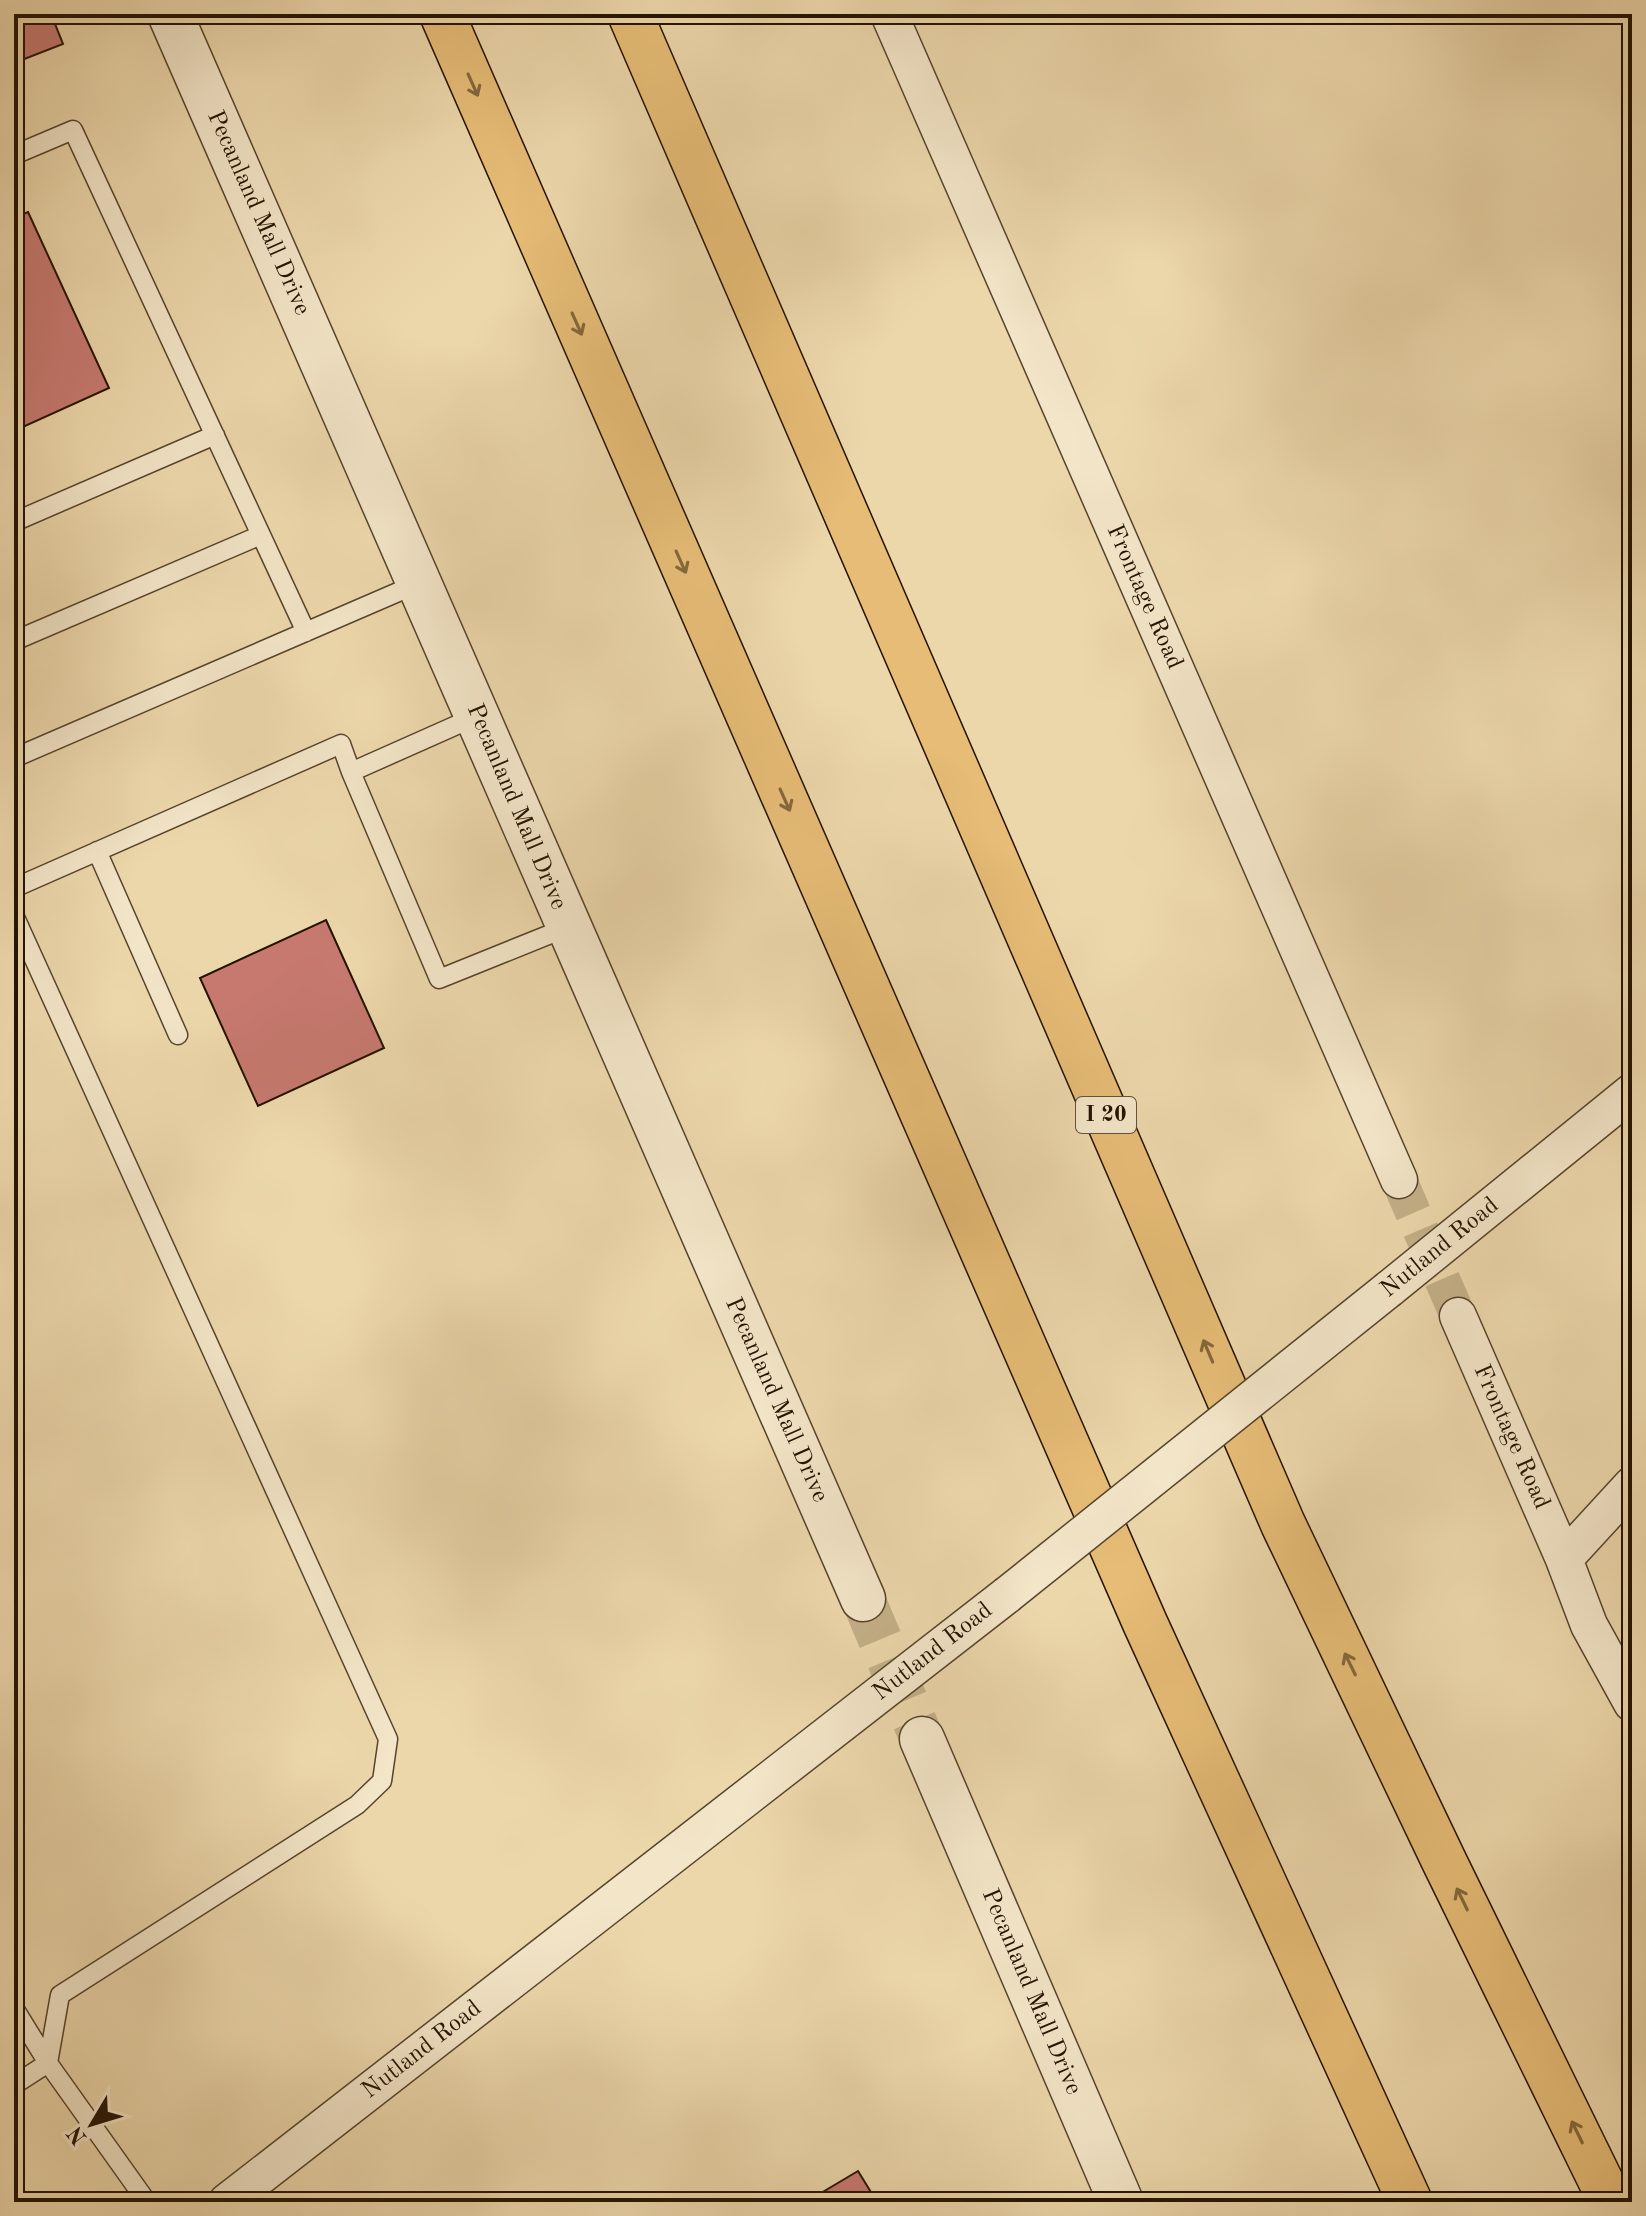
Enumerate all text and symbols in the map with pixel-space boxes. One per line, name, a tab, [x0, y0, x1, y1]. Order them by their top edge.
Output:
one-way arrow	[466, 73, 481, 97]
street label: Pecanland Mall Drive	[202, 107, 314, 319]
one-way arrow	[570, 312, 585, 336]
street label: Frontage Road	[1101, 521, 1187, 673]
one-way arrow	[675, 549, 690, 574]
street label: Pecanland Mall Drive	[462, 700, 570, 914]
one-way arrow	[779, 787, 794, 812]
road number: I 20	[1076, 1097, 1136, 1133]
street label: Nutland Road	[1377, 1193, 1503, 1303]
street label: Pecanland Mall Drive	[720, 1294, 832, 1506]
one-way arrow	[1200, 1339, 1215, 1364]
street label: Frontage Road	[1468, 1361, 1554, 1513]
street label: Nutland Road	[869, 1598, 997, 1706]
one-way arrow	[1342, 1653, 1357, 1677]
street label: Pecanland Mall Drive	[977, 1885, 1085, 2099]
one-way arrow	[1454, 1887, 1469, 1911]
street label: Nutland Road	[358, 1996, 486, 2104]
north arrow	[52, 2084, 132, 2164]
one-way arrow	[1569, 2120, 1584, 2144]
text: N	[64, 2122, 92, 2148]

